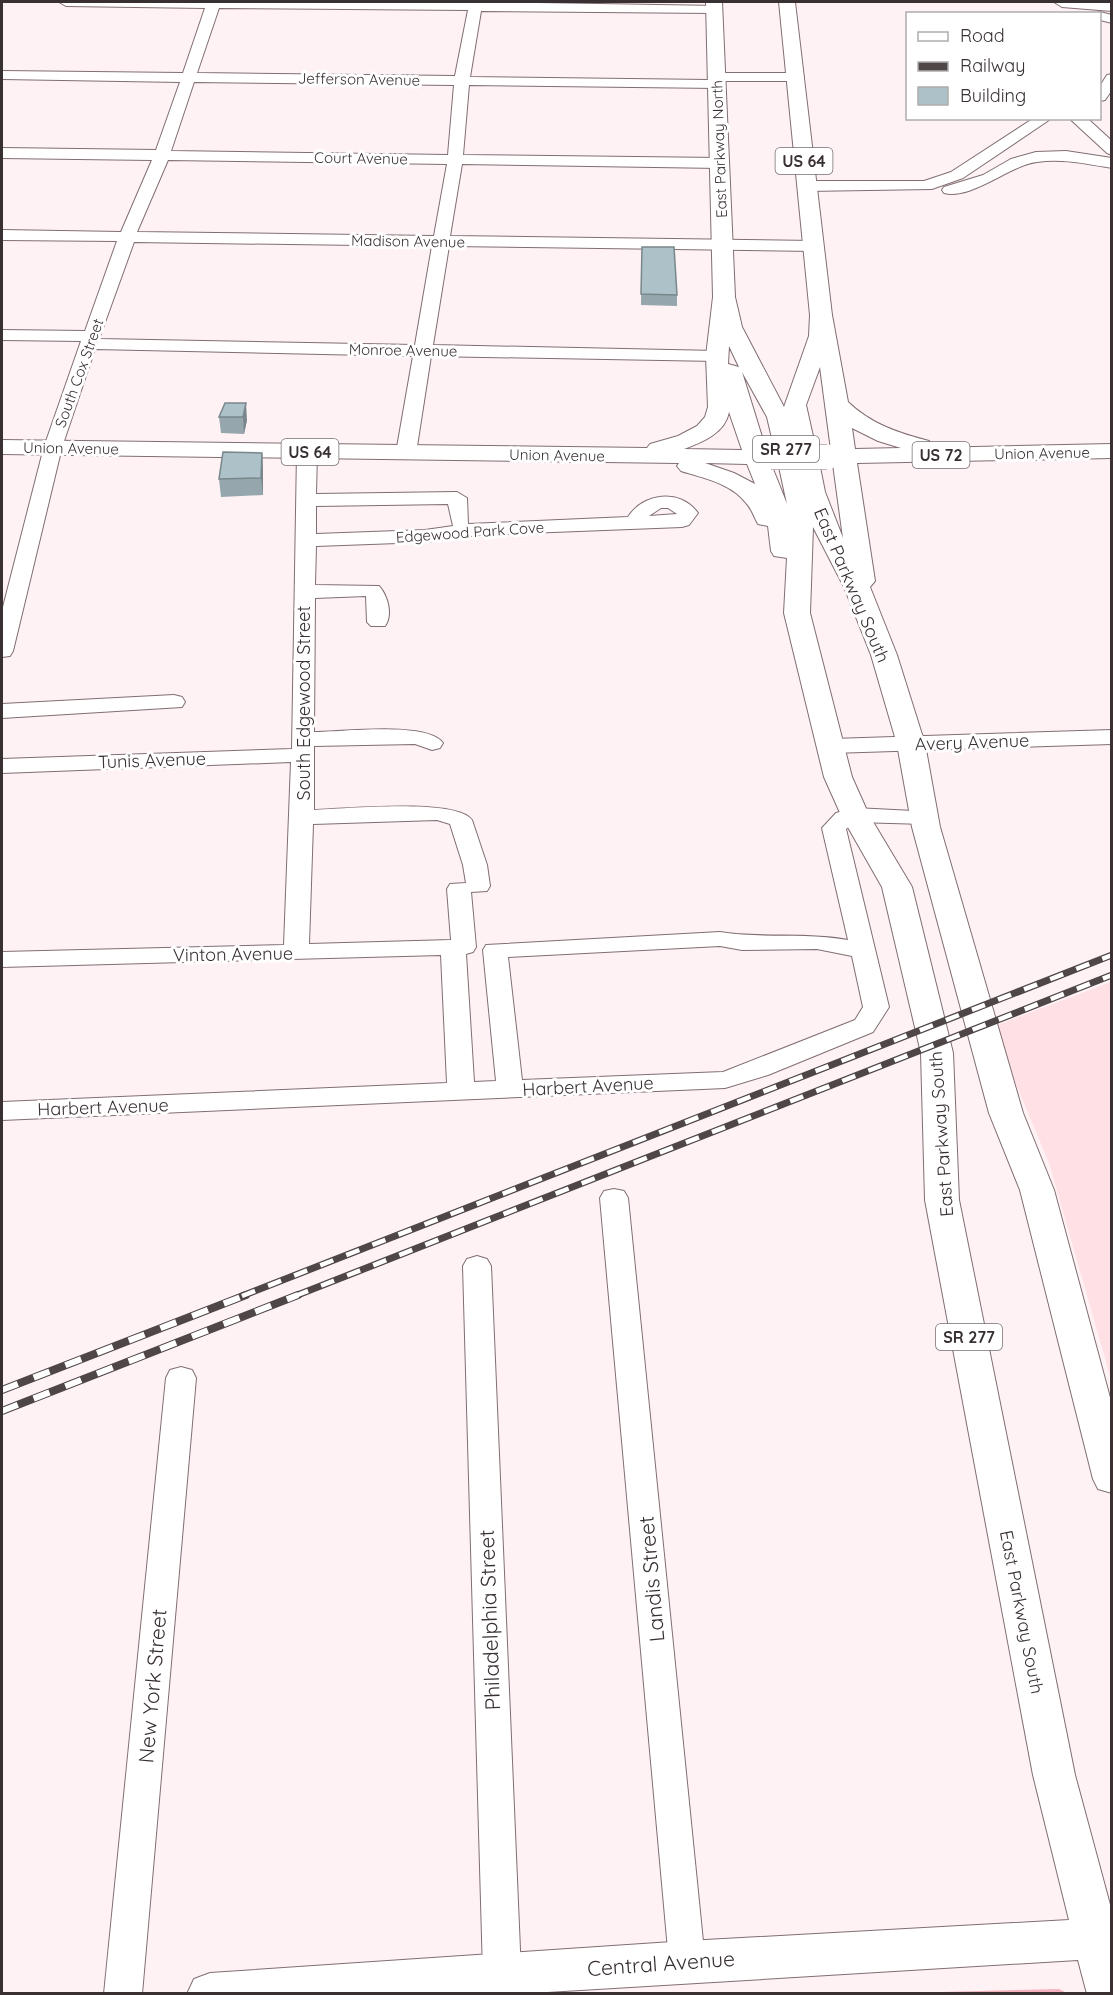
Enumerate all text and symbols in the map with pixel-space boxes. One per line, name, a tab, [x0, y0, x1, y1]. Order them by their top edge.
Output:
legend	[906, 12, 1101, 120]
text: Road	[960, 24, 1005, 47]
text: Railway	[960, 54, 1026, 77]
street label: Jefferson Avenue	[298, 68, 420, 90]
street label: East Parkway North	[707, 80, 731, 218]
text: Building	[960, 84, 1026, 107]
street label: Court Avenue	[314, 148, 408, 168]
road number: US 64	[776, 148, 832, 174]
street label: Madison Avenue	[351, 231, 465, 251]
street label: South Cox Street	[50, 316, 108, 430]
street label: Monroe Avenue	[349, 340, 457, 360]
road number: SR 277	[753, 436, 819, 462]
street label: Union Avenue	[23, 438, 119, 458]
road number: US 64	[282, 439, 338, 465]
road number: US 72	[912, 442, 970, 468]
street label: Union Avenue	[994, 443, 1090, 463]
street label: Union Avenue	[509, 445, 605, 465]
street label: East Parkway South	[809, 504, 895, 666]
street label: Edgewood Park Cove	[395, 517, 545, 547]
street label: South Edgewood Street	[292, 606, 315, 800]
street label: Avery Avenue	[914, 729, 1030, 755]
street label: Tunis Avenue	[98, 747, 206, 773]
street label: Vinton Avenue	[173, 941, 293, 967]
street label: East Parkway South	[924, 1050, 958, 1218]
street label: Harbert Avenue	[522, 1071, 654, 1101]
street label: Harbert Avenue	[37, 1093, 169, 1121]
road number: SR 277	[936, 1324, 1002, 1350]
street label: Landis Street	[633, 1515, 669, 1643]
street label: East Parkway South	[995, 1528, 1049, 1696]
street label: Philadelphia Street	[473, 1529, 505, 1711]
street label: New York Street	[132, 1608, 172, 1764]
street label: Central Avenue	[586, 1945, 736, 1981]

